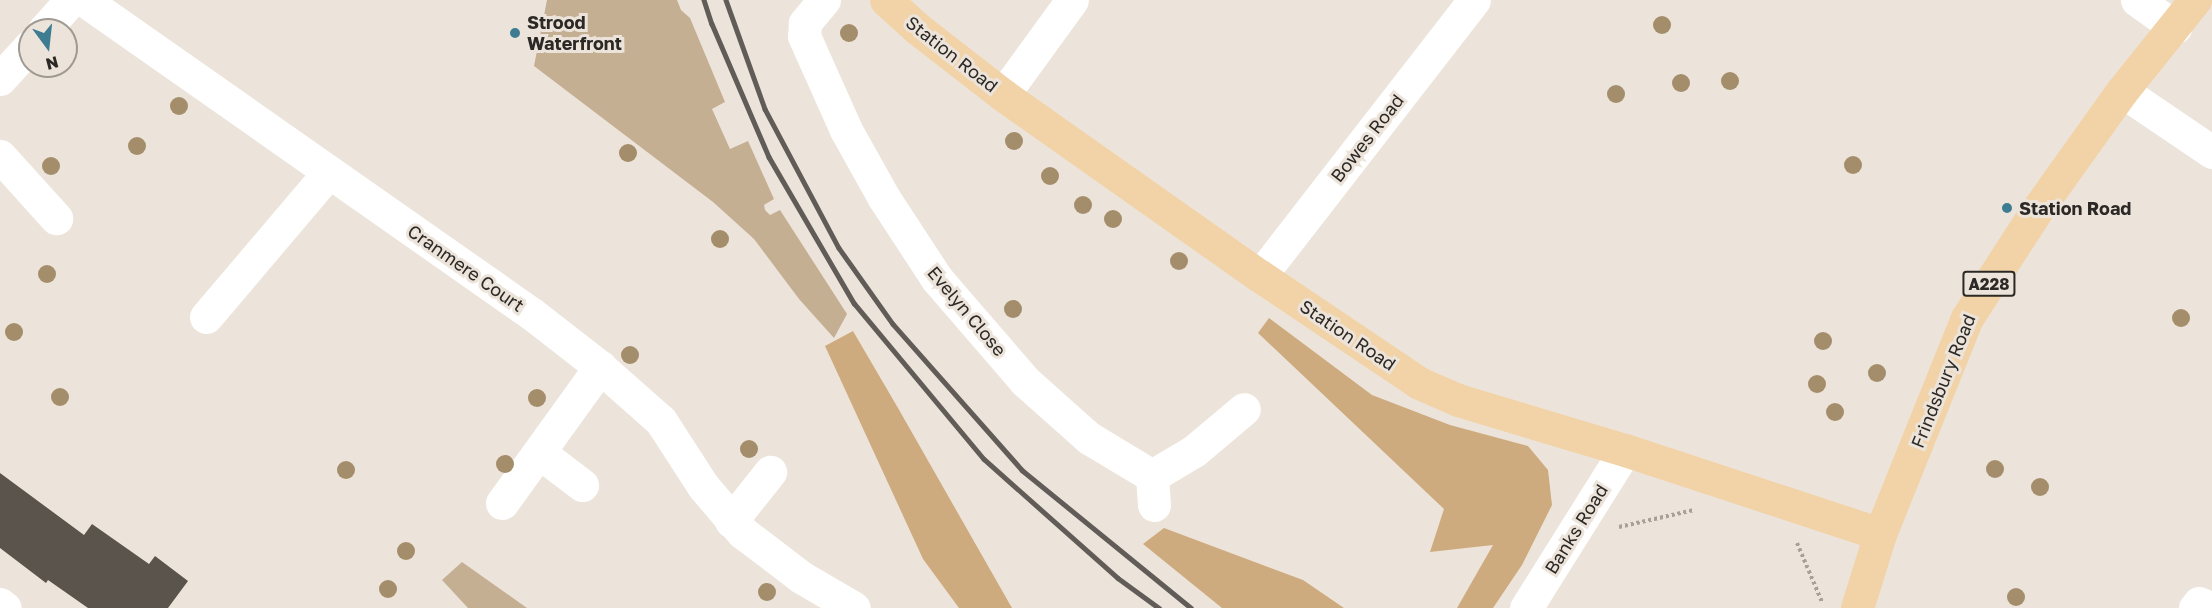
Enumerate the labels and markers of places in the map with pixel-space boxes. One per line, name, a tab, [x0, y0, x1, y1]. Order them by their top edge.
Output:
place label: Strood Waterfront	[527, 12, 622, 54]
marker: Strood Waterfront	[508, 26, 522, 40]
place label: Station Road	[2019, 197, 2131, 219]
marker: Station Road	[2000, 201, 2014, 215]

